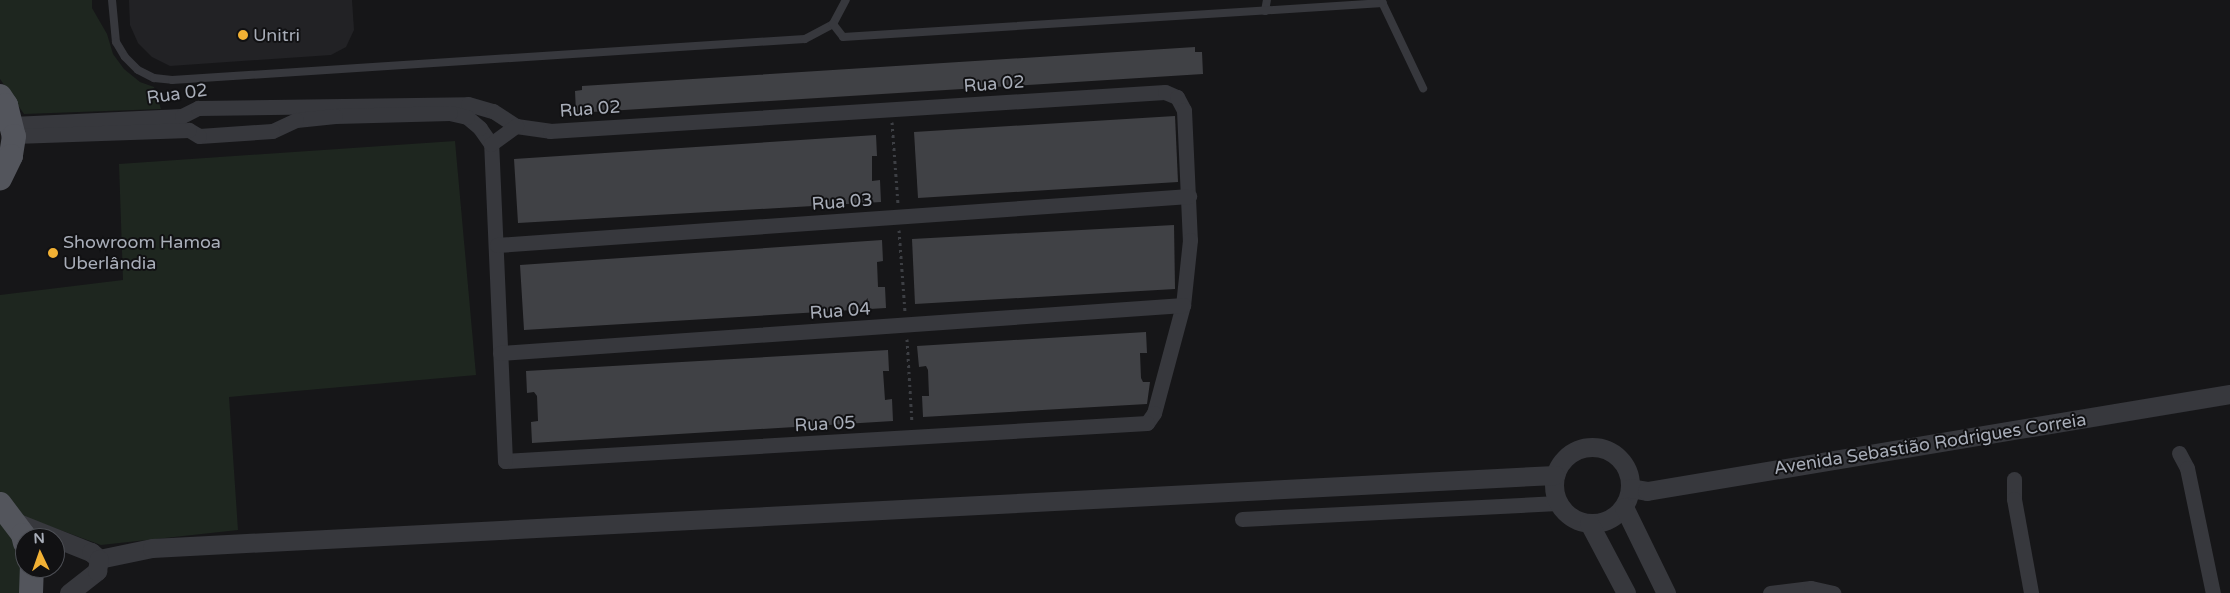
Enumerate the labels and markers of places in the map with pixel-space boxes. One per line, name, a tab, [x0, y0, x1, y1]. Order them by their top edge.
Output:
place label: Unitri	[253, 24, 300, 46]
marker: Unitri	[237, 29, 249, 41]
place label: Showroom Hamoa Uberlândia	[63, 232, 221, 274]
marker: Showroom Hamoa Uberlândia	[47, 247, 59, 259]

